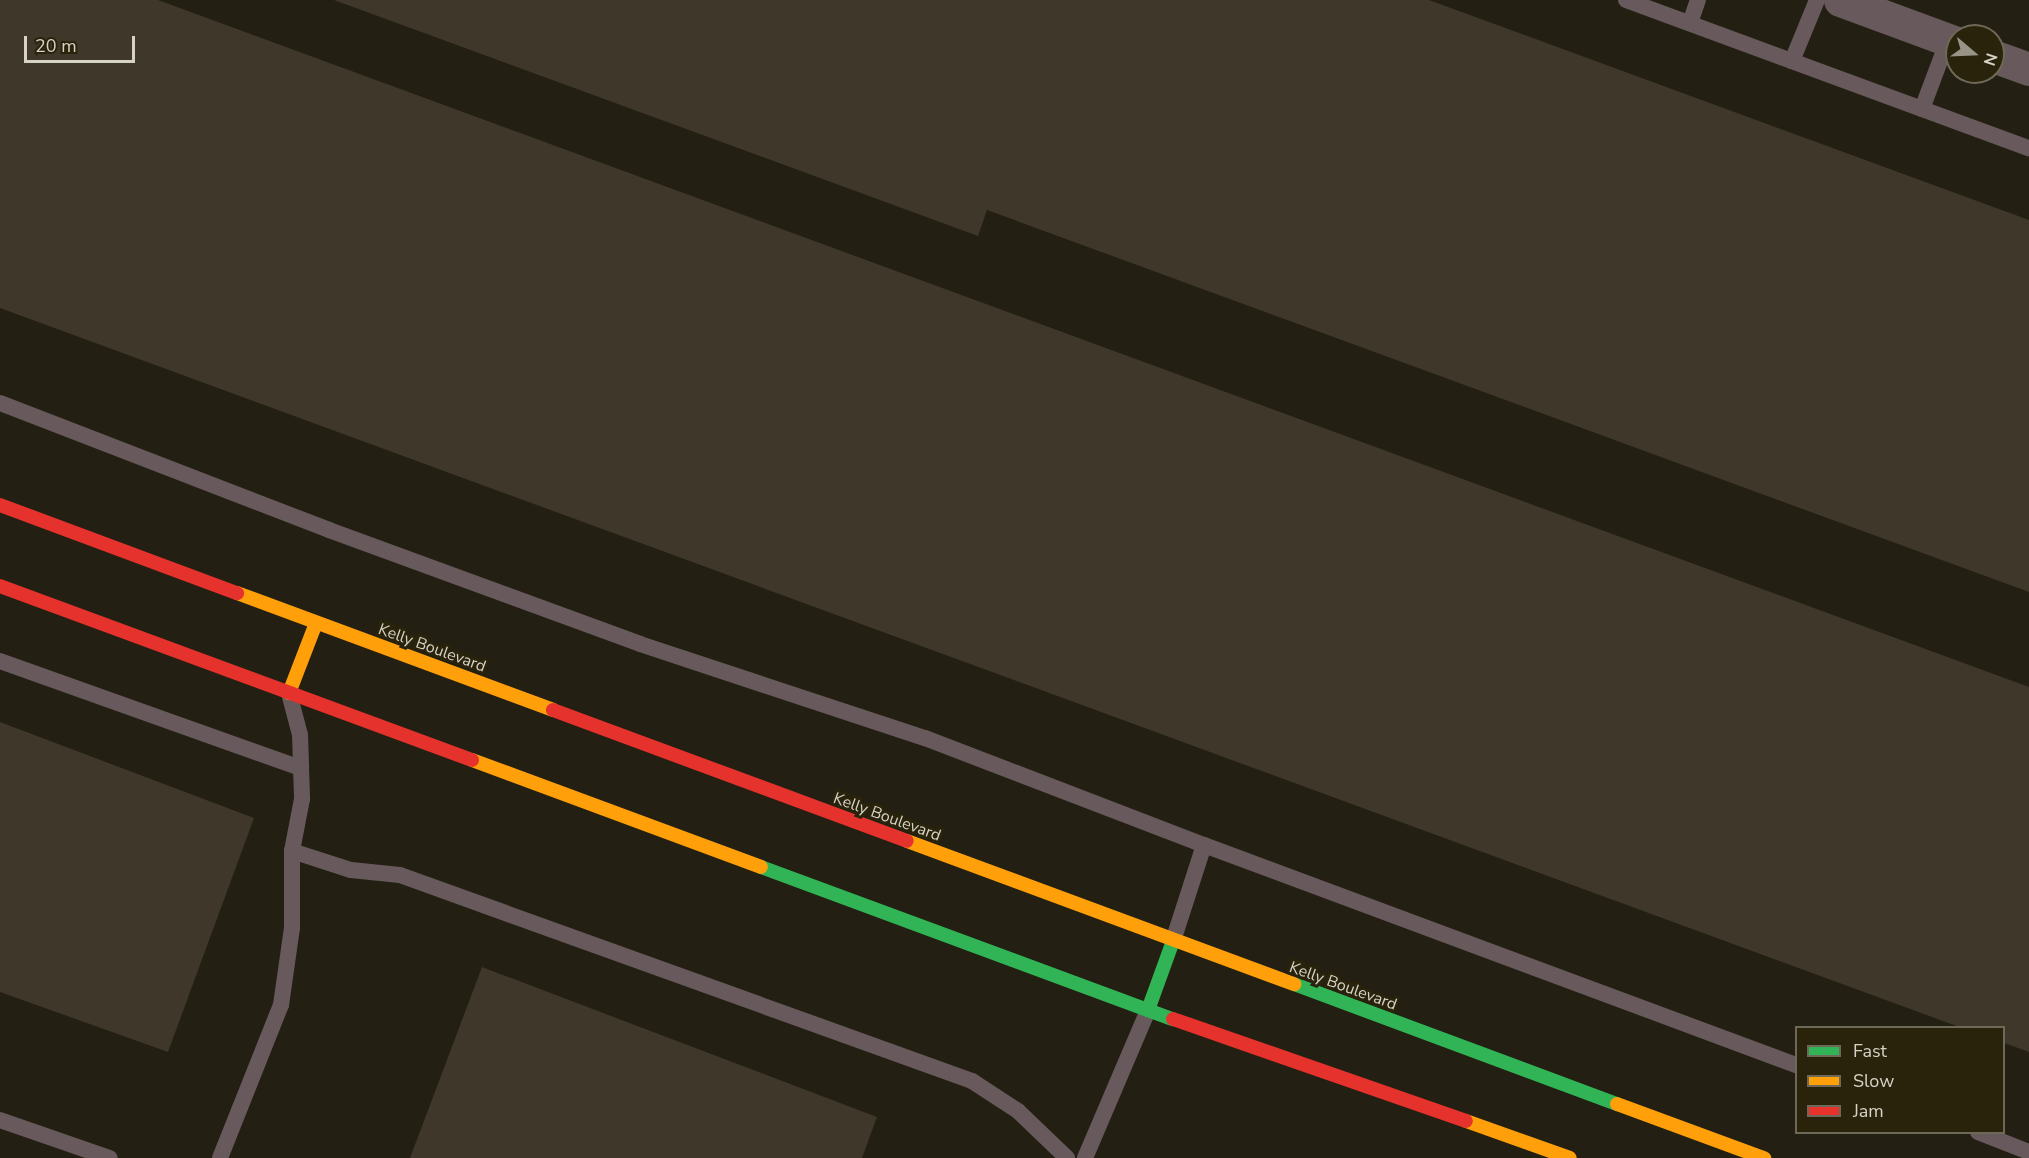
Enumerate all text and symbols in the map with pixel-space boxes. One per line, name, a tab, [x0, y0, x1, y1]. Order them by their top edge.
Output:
scale bar	[27, 24, 138, 62]
north arrow	[1945, 24, 2005, 84]
text: 20 m	[35, 34, 77, 58]
text: N	[1978, 50, 2002, 68]
street label: Kelly Boulevard	[376, 620, 488, 676]
street label: Kelly Boulevard	[831, 789, 943, 845]
street label: Kelly Boulevard	[1287, 958, 1399, 1014]
legend	[1795, 1026, 2005, 1134]
text: Fast	[1853, 1039, 1887, 1063]
text: Slow	[1853, 1069, 1894, 1093]
text: Jam	[1853, 1099, 1884, 1123]

